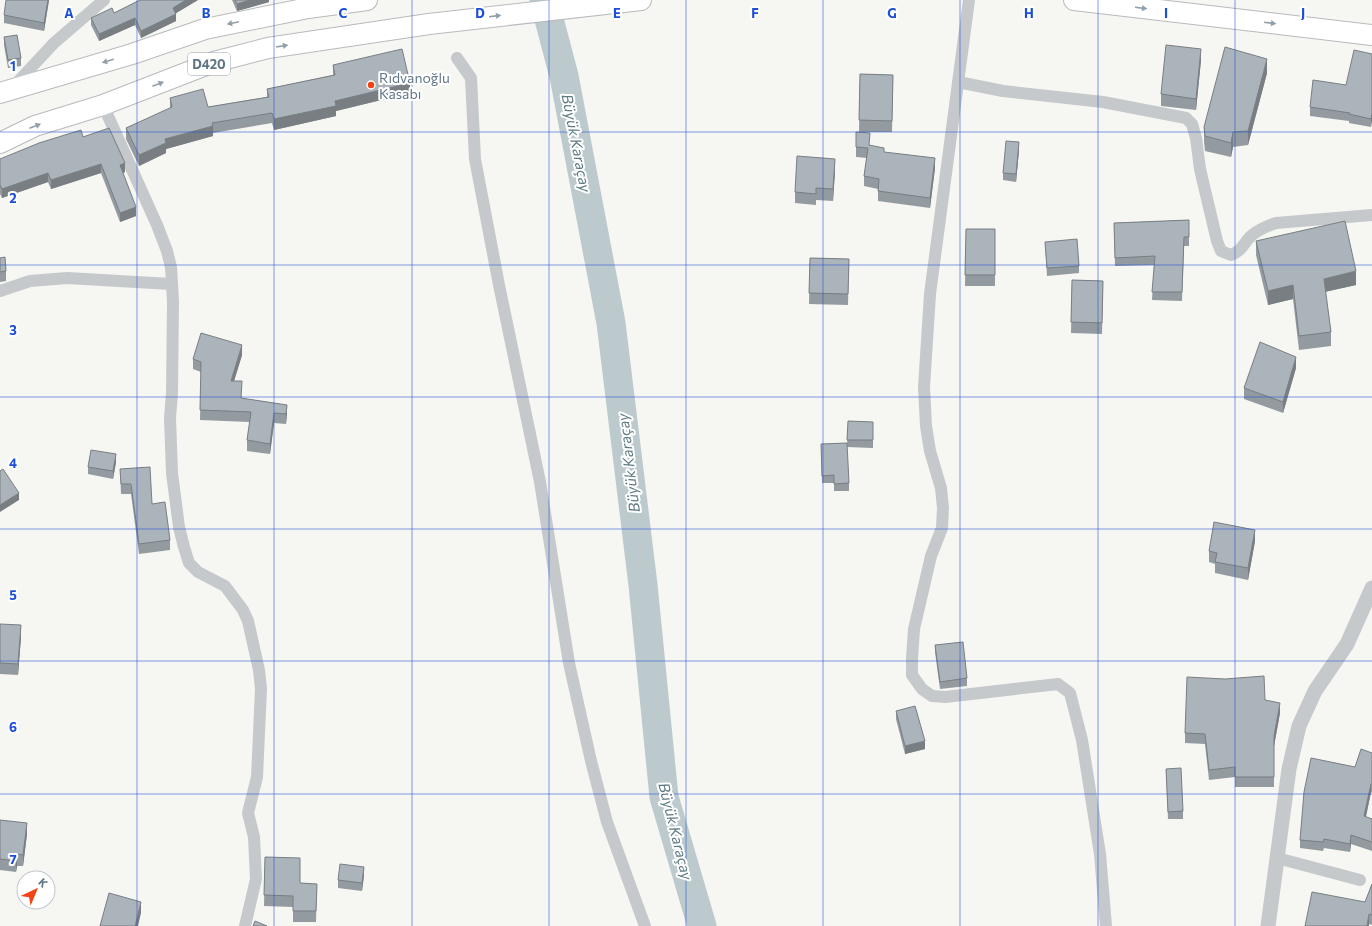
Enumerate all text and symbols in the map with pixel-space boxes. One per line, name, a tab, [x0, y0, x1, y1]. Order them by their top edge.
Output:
text: A	[64, 5, 74, 21]
text: B	[202, 5, 211, 21]
text: C	[339, 5, 348, 21]
text: D	[475, 5, 485, 21]
text: E	[613, 5, 621, 21]
text: F	[751, 5, 759, 21]
text: G	[887, 5, 897, 21]
text: H	[1024, 5, 1034, 21]
one-way arrow	[1134, 5, 1147, 11]
text: I	[1164, 5, 1168, 21]
text: J	[1301, 5, 1305, 21]
one-way arrow	[489, 13, 501, 19]
one-way arrow	[1264, 20, 1276, 26]
one-way arrow	[226, 21, 239, 27]
one-way arrow	[276, 43, 288, 49]
road number: D420	[188, 53, 230, 75]
text: 1	[10, 58, 16, 74]
one-way arrow	[102, 58, 114, 64]
place label: Rıdvanoğlu Kasabı	[379, 69, 450, 102]
one-way arrow	[152, 80, 164, 86]
marker: Rıdvanoğlu Kasabı	[366, 80, 376, 90]
water label: Büyük Karaçay	[559, 92, 596, 195]
one-way arrow	[30, 123, 42, 129]
text: 2	[9, 190, 17, 206]
text: 3	[9, 322, 17, 338]
water label: Büyük Karaçay	[613, 411, 643, 513]
text: 4	[9, 455, 17, 471]
text: 5	[9, 587, 17, 603]
text: 6	[9, 719, 17, 735]
water label: Büyük Karaçay	[655, 781, 697, 883]
text: 7	[9, 851, 17, 867]
north arrow	[16, 870, 56, 910]
text: K	[36, 875, 51, 890]

